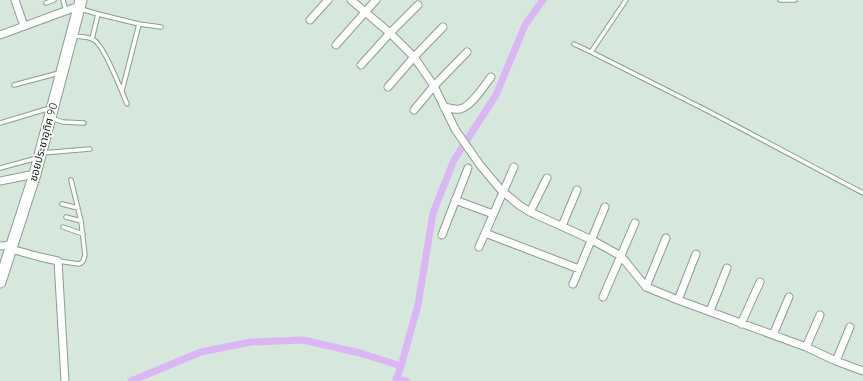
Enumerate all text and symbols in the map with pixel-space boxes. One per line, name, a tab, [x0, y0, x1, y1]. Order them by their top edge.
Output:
street label: ซอยประชาอุทิศ 90	[26, 101, 60, 183]

